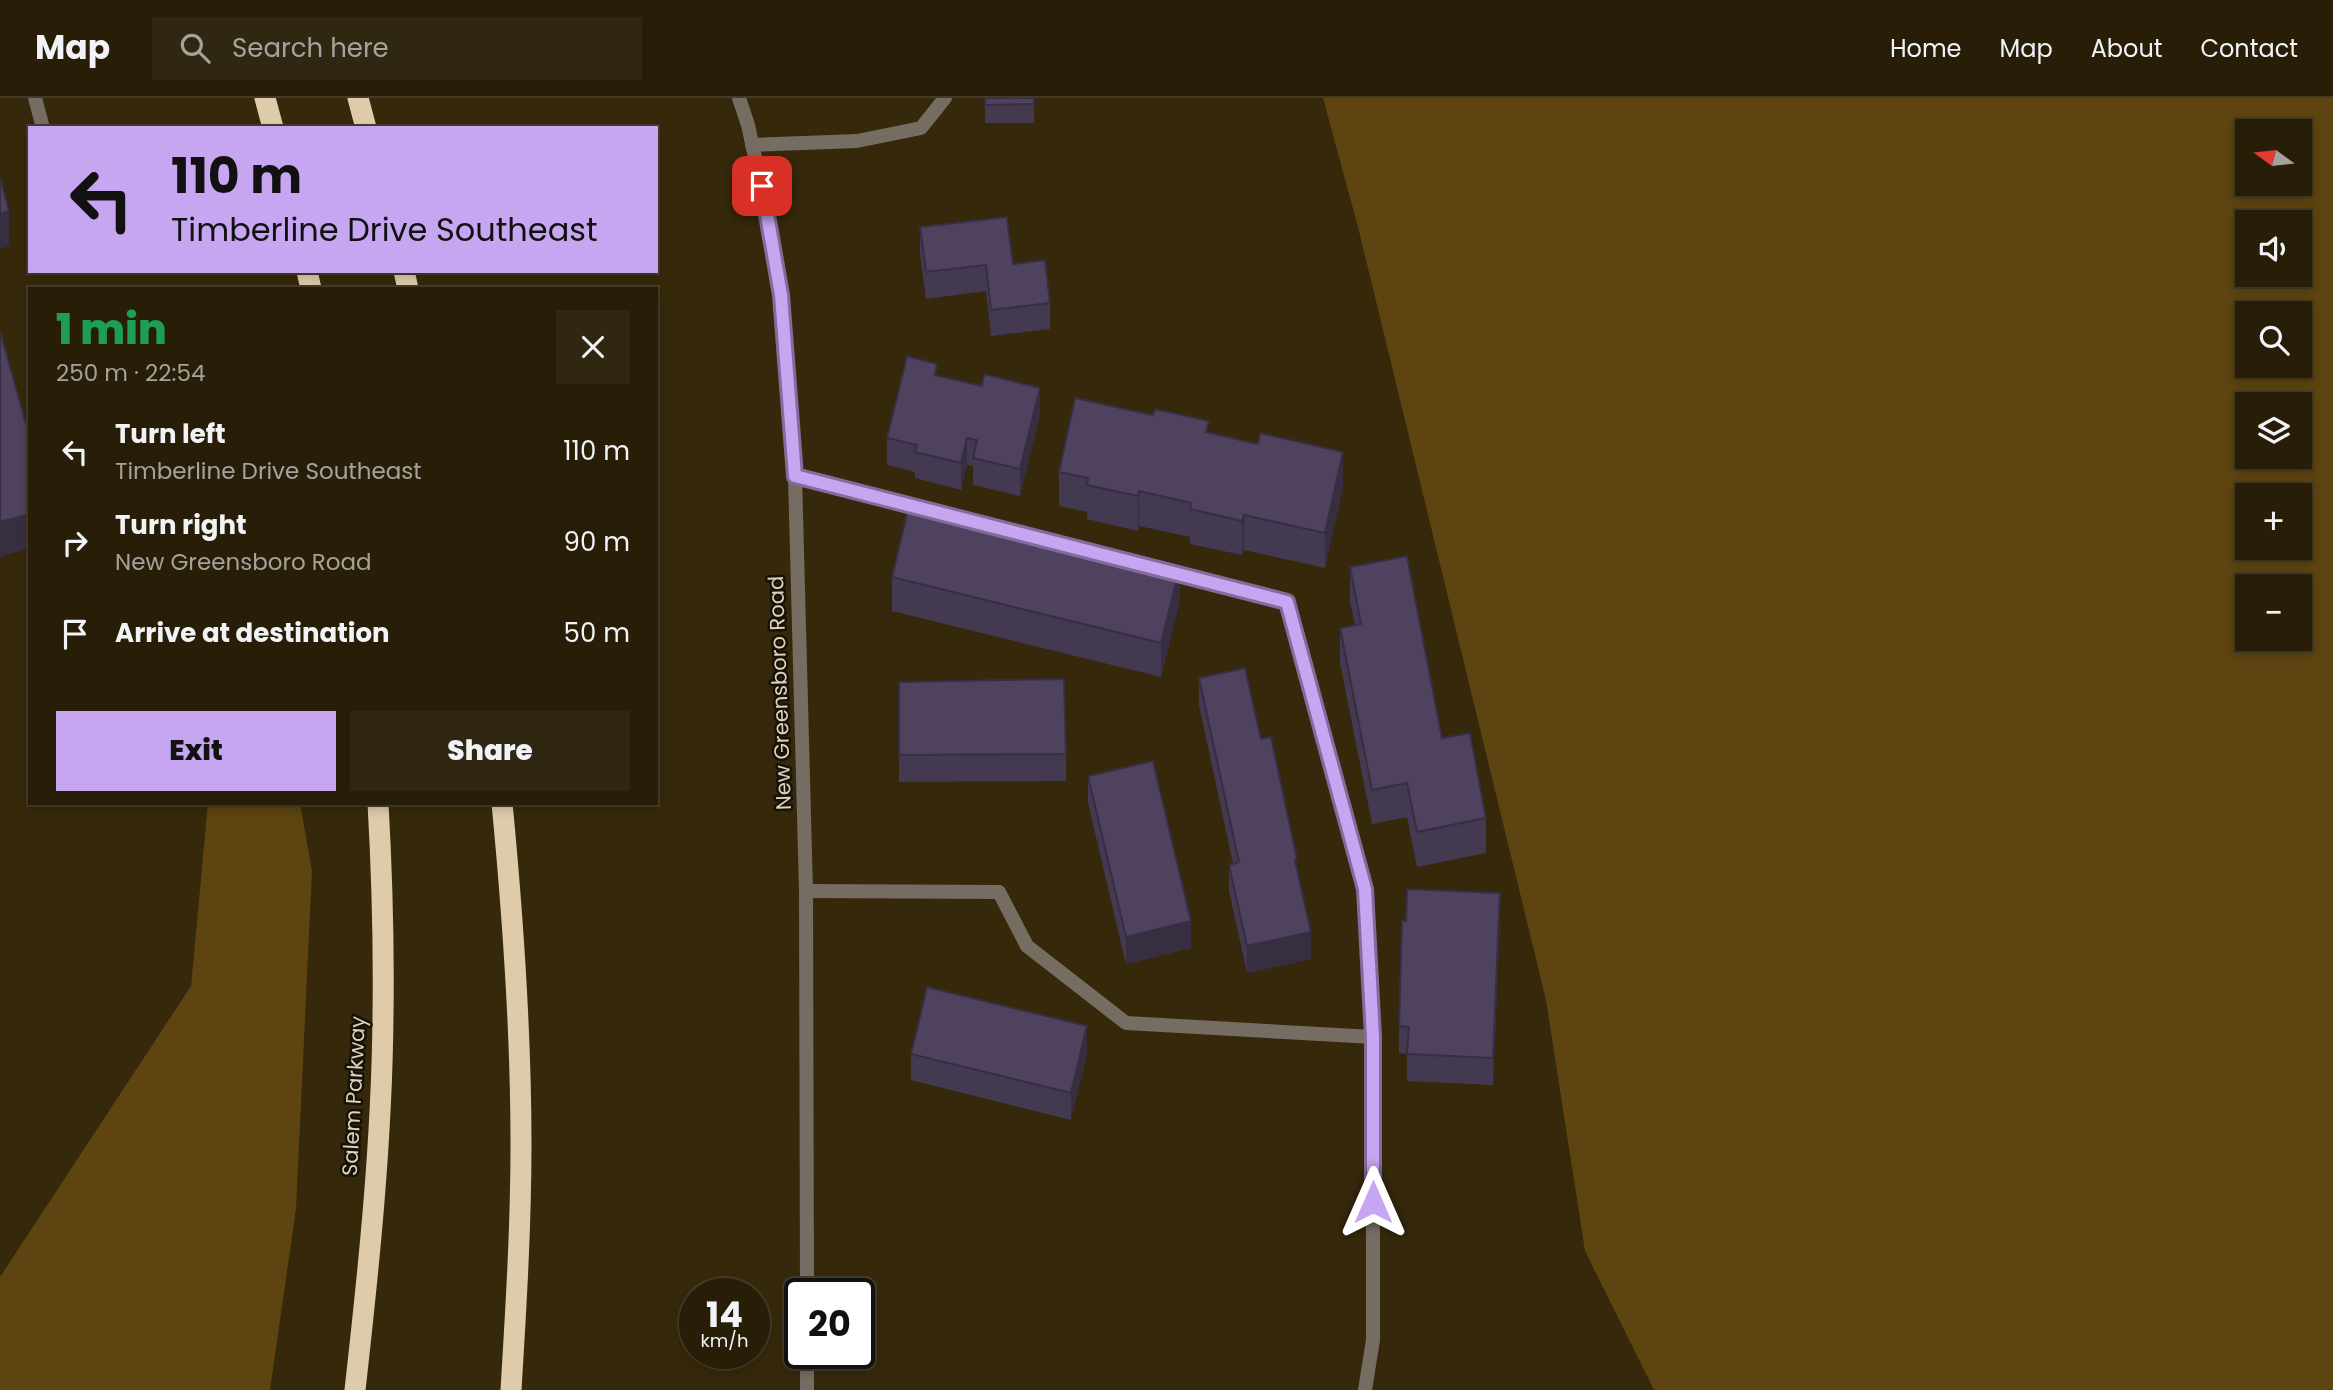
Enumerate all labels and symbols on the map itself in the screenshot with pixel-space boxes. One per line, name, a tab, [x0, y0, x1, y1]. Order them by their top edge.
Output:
north arrow	[2235, 119, 2312, 196]
pin	[732, 156, 792, 216]
street label: New Greensboro Road	[761, 575, 798, 811]
street label: Salem Parkway	[335, 1015, 372, 1177]
position arrow	[1336, 1165, 1410, 1239]
speed limit sign: 20	[784, 1278, 875, 1369]

